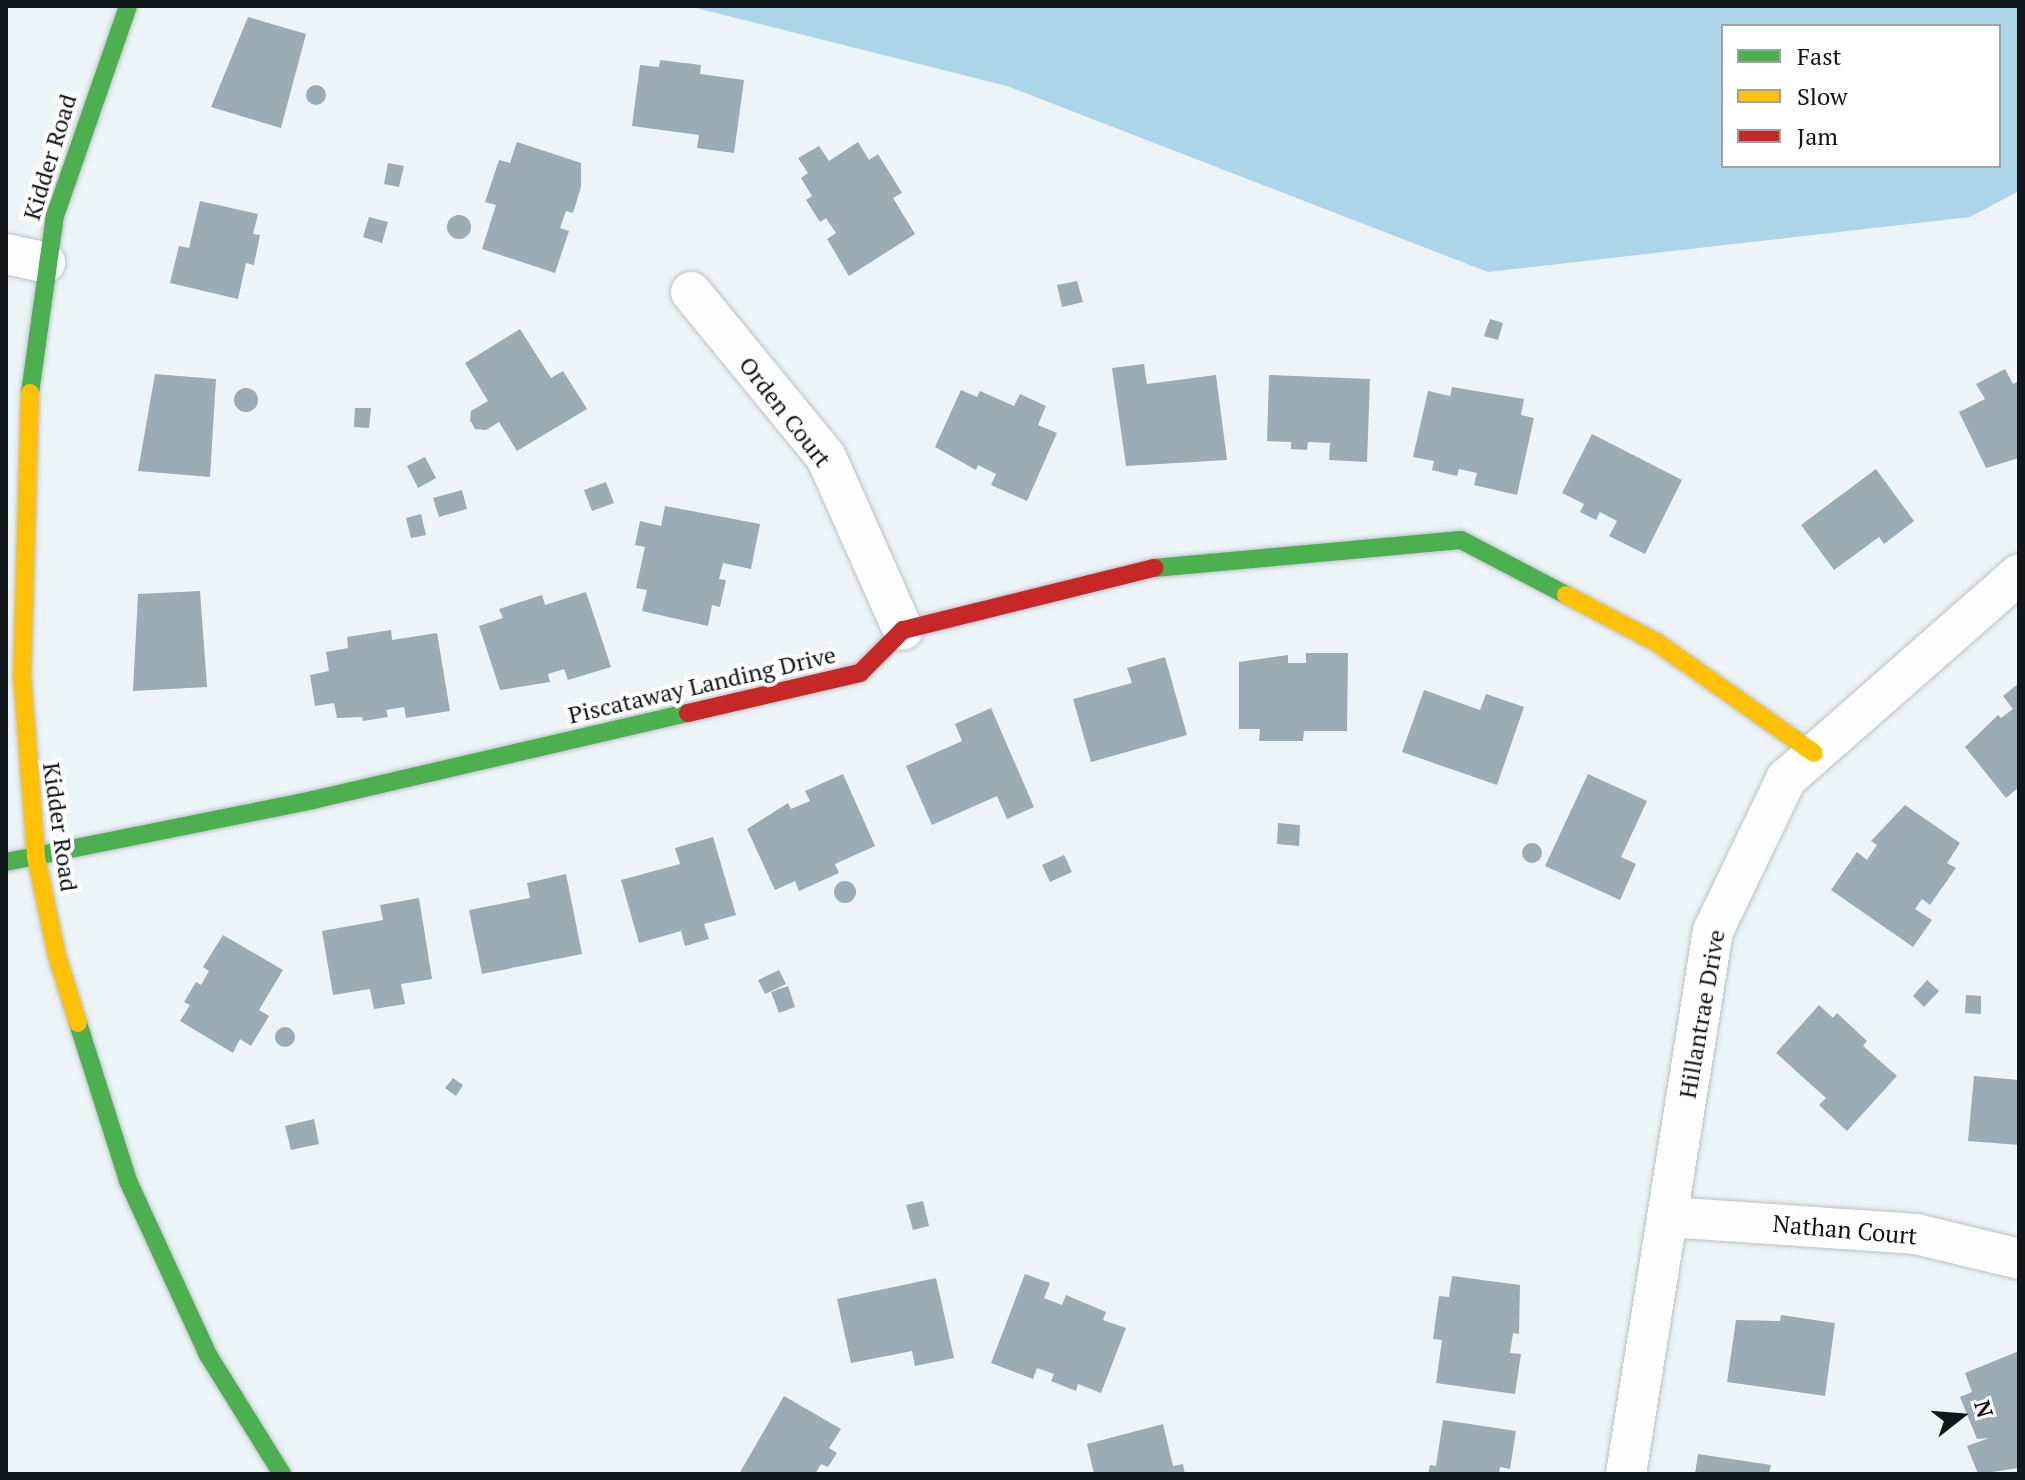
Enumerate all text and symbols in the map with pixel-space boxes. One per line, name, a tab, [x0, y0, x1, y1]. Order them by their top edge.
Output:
legend	[1721, 24, 2001, 168]
text: Fast	[1797, 40, 1841, 72]
text: Slow	[1797, 80, 1848, 112]
street label: Kidder Road	[17, 91, 83, 223]
text: Jam	[1797, 120, 1838, 152]
street label: Orden Court	[733, 351, 837, 473]
street label: Piscataway Landing Drive	[565, 640, 839, 730]
street label: Kidder Road	[37, 761, 83, 893]
street label: Hillantrae Drive	[1673, 927, 1731, 1101]
street label: Nathan Court	[1772, 1209, 1918, 1251]
north arrow	[1921, 1376, 2001, 1456]
text: N	[1968, 1397, 2001, 1421]

